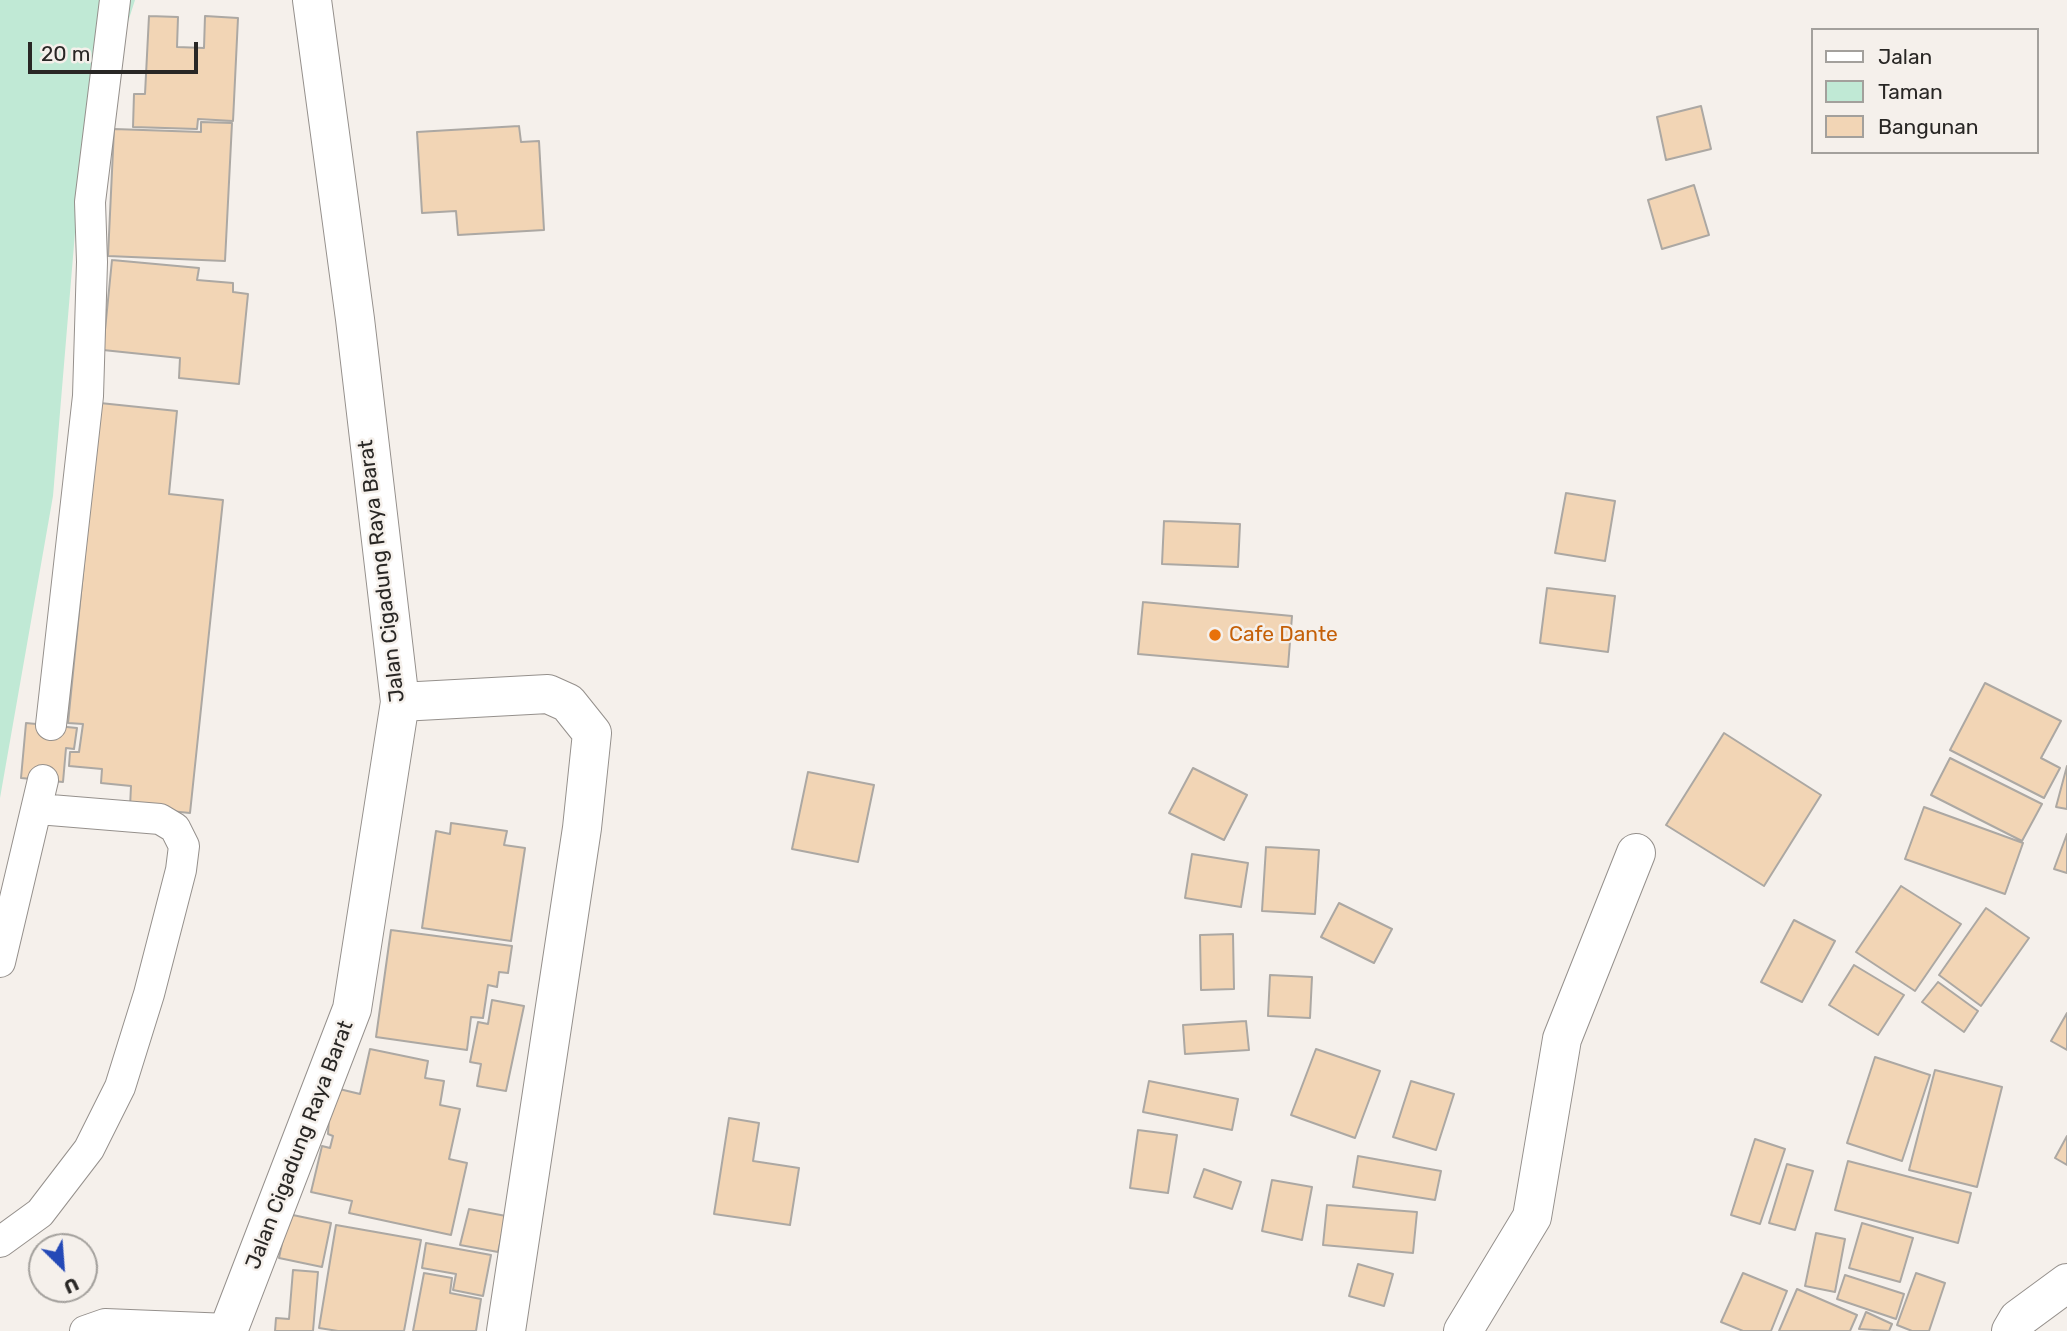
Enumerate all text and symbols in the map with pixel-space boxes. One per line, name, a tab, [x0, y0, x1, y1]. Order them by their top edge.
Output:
scale bar	[32, 28, 201, 72]
legend	[1812, 28, 2039, 154]
text: 20 m	[41, 41, 90, 66]
text: Jalan	[1878, 44, 1932, 69]
text: Taman	[1878, 79, 1943, 104]
text: Bangunan	[1878, 114, 1979, 139]
street label: Jalan Cigadung Raya Barat	[353, 438, 411, 704]
place label: Cafe Dante	[1229, 622, 1338, 648]
marker: Cafe Dante	[1207, 627, 1223, 643]
street label: Jalan Cigadung Raya Barat	[241, 1017, 359, 1273]
north arrow	[28, 1233, 98, 1303]
text: U	[60, 1272, 82, 1299]

